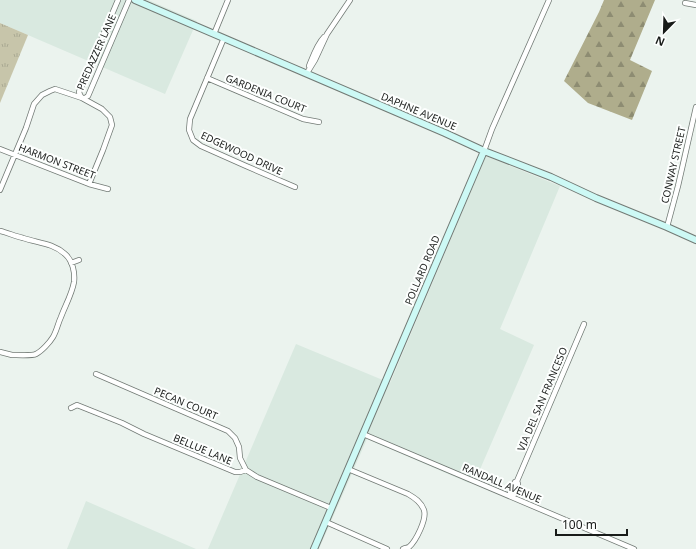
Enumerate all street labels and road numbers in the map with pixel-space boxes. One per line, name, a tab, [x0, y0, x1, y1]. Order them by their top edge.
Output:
street label: PREDAZZER LANE	[73, 12, 119, 92]
street label: GARDENIA COURT	[224, 70, 309, 116]
street label: DAPHNE AVENUE	[379, 89, 459, 133]
street label: CONWAY STREET	[657, 125, 689, 205]
street label: EDGEWOOD DRIVE	[199, 128, 285, 178]
street label: HARMON STREET	[17, 140, 98, 182]
street label: POLLARD ROAD	[401, 233, 443, 307]
street label: VIA DEL SAN FRANCESO	[514, 345, 570, 453]
street label: PECAN COURT	[152, 383, 220, 423]
street label: BELLUE LANE	[171, 430, 235, 468]
street label: RANDALL AVENUE	[460, 460, 544, 506]

